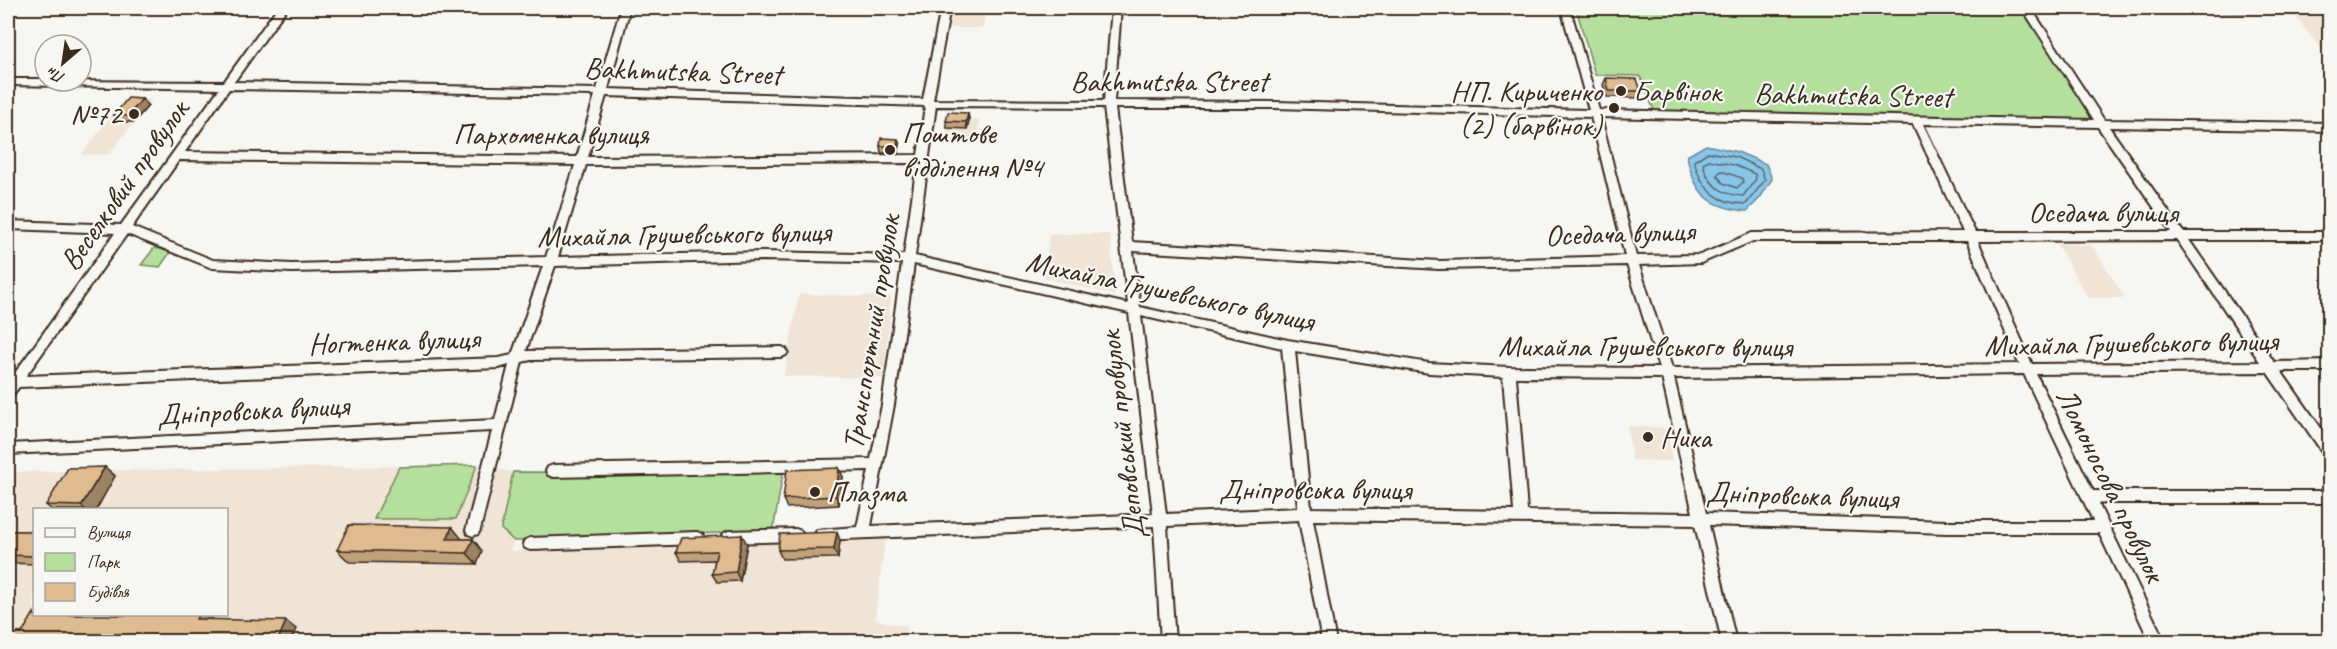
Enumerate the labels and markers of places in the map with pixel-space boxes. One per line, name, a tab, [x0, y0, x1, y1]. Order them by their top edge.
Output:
place label: НП. Кириченко (2) (барвінок)	[1450, 72, 1604, 144]
place label: Барвінок	[1633, 72, 1723, 110]
marker: Барвінок	[1614, 84, 1628, 98]
place label: №72	[70, 95, 124, 133]
marker: НП. Кириченко (2) (барвінок)	[1607, 101, 1621, 115]
marker: №72	[127, 107, 141, 121]
place label: Поштове відділення №4	[902, 114, 1045, 186]
marker: Поштове відділення №4	[883, 143, 897, 157]
place label: Ника	[1660, 418, 1713, 456]
marker: Ника	[1641, 430, 1655, 444]
place label: Плазма	[827, 473, 908, 511]
marker: Плазма	[808, 485, 822, 499]

